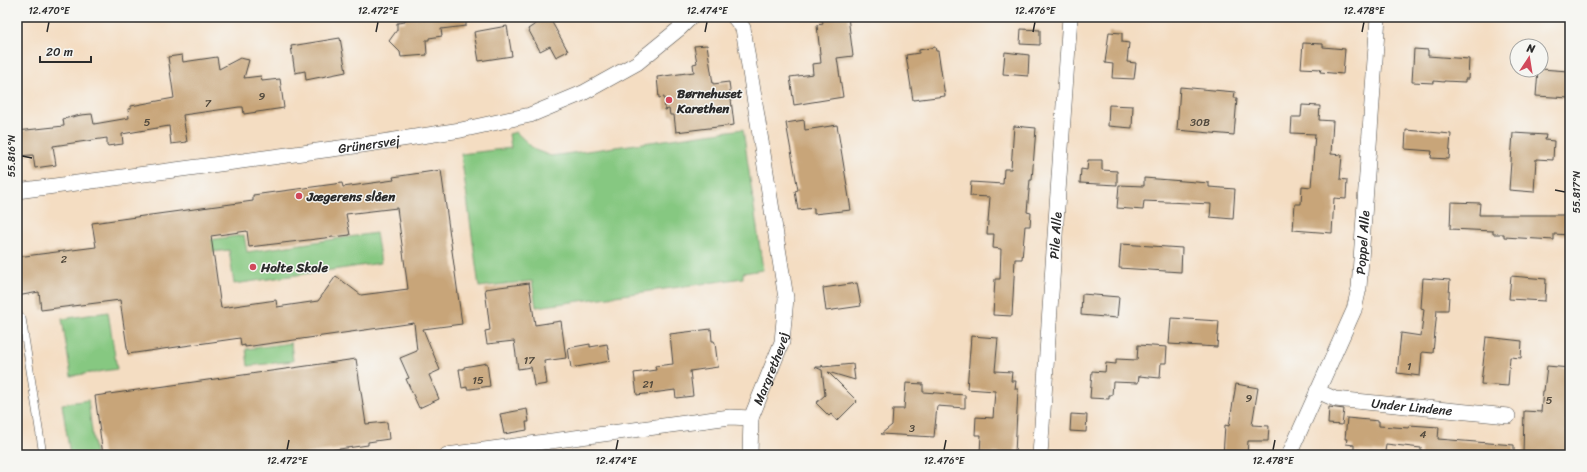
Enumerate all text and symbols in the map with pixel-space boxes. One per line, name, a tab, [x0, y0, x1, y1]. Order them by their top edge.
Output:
text: 12.470°E	[28, 2, 71, 20]
text: 12.472°E	[358, 2, 400, 20]
text: 12.474°E	[686, 2, 729, 20]
text: 12.476°E	[1015, 2, 1057, 20]
text: 12.478°E	[1344, 2, 1386, 20]
scale bar	[40, 38, 91, 64]
north arrow	[1509, 38, 1549, 78]
text: N	[1524, 38, 1537, 59]
text: 20 m	[46, 41, 73, 63]
place label: Børnehuset Karethen	[676, 82, 743, 120]
house number: 9	[259, 87, 266, 106]
house number: 7	[205, 94, 212, 113]
marker: Børnehuset Karethen	[664, 95, 674, 105]
house number: 5	[144, 113, 151, 132]
house number: 30B	[1190, 113, 1210, 132]
street label: Grünersvej	[337, 128, 402, 160]
text: 55.816°N	[3, 135, 21, 177]
text: 55.817°N	[1568, 171, 1586, 213]
place label: Jægerens slåen	[306, 185, 396, 208]
marker: Jægerens slåen	[294, 191, 304, 201]
street label: Poppel Alle	[1348, 210, 1376, 275]
street label: Pile Alle	[1042, 211, 1068, 260]
house number: 2	[61, 250, 68, 269]
place label: Holte Skole	[260, 256, 328, 279]
marker: Holte Skole	[248, 262, 258, 272]
street label: Margrethevej	[746, 330, 794, 408]
house number: 17	[524, 351, 535, 370]
house number: 1	[1407, 357, 1412, 376]
house number: 15	[472, 371, 484, 390]
house number: 21	[642, 375, 654, 394]
house number: 9	[1246, 389, 1253, 408]
street label: Under Lindene	[1370, 391, 1454, 422]
house number: 5	[1546, 391, 1553, 410]
house number: 3	[909, 419, 915, 438]
house number: 4	[1420, 425, 1427, 444]
text: 12.472°E	[267, 452, 309, 470]
text: 12.474°E	[595, 452, 638, 470]
text: 12.476°E	[924, 452, 966, 470]
text: 12.478°E	[1253, 452, 1295, 470]

